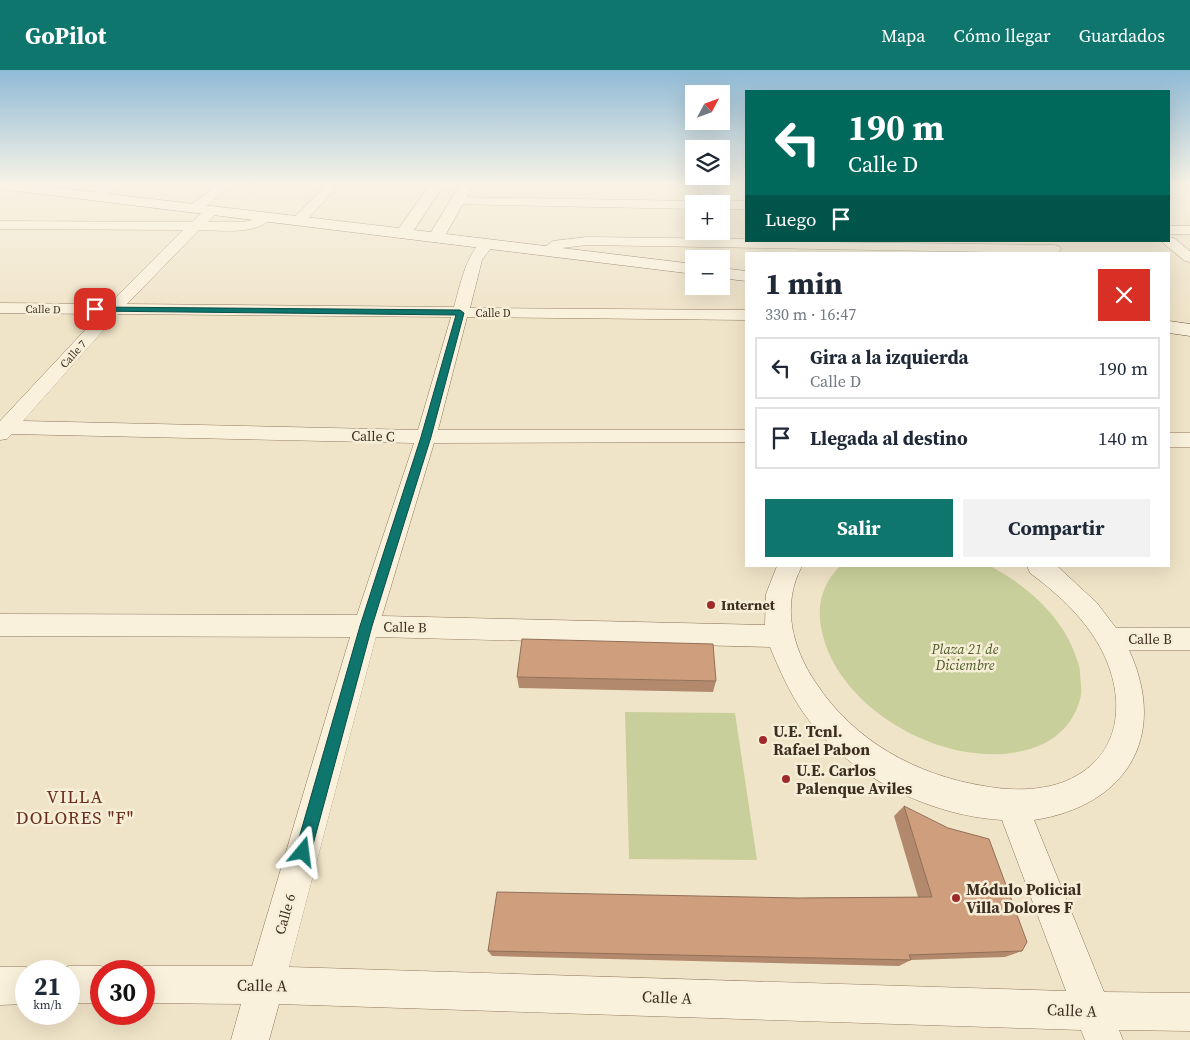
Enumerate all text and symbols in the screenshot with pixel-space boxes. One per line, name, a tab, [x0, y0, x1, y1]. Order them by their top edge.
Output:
text: GoPilot	[25, 19, 106, 52]
text: Mapa	[881, 23, 926, 48]
text: Cómo llegar	[954, 23, 1051, 48]
text: Guardados	[1079, 23, 1165, 48]
north arrow	[685, 85, 730, 130]
map controls	[685, 85, 730, 295]
text: 190 m	[848, 104, 944, 152]
icon: left	[765, 110, 830, 175]
button: layers	[685, 140, 730, 185]
text: Calle D	[848, 149, 918, 179]
button: +	[685, 195, 730, 240]
icon: arrive	[827, 205, 855, 233]
text: Luego	[765, 206, 817, 232]
button: −	[685, 250, 730, 295]
text: 1 min	[765, 263, 843, 304]
button: close	[1098, 269, 1150, 321]
pin	[74, 288, 116, 330]
icon: arrive	[81, 295, 109, 323]
street label: Calle D	[25, 302, 61, 317]
text: 330 m · 16:47	[765, 303, 856, 325]
street label: Calle D	[475, 306, 511, 321]
street label: Calle 7	[57, 337, 90, 372]
text: Gira a la izquierda	[810, 344, 969, 370]
icon: left	[767, 354, 795, 382]
text: 190 m	[1098, 355, 1148, 381]
text: Calle D	[810, 370, 861, 392]
icon: arrive	[767, 424, 795, 452]
text: Llegada al destino	[810, 425, 968, 451]
text: 140 m	[1098, 425, 1148, 451]
street label: Calle C	[351, 426, 395, 446]
button: Salir	[765, 499, 953, 557]
button: Compartir	[963, 499, 1150, 557]
place label: Internet	[721, 595, 776, 615]
marker: Internet	[705, 599, 717, 611]
street label: Calle B	[383, 617, 427, 637]
street label: Calle B	[1128, 629, 1172, 649]
park label: Plaza 21 de Diciembre	[931, 639, 999, 675]
place label: U.E. Tcnl. Rafael Pabon	[773, 720, 870, 760]
marker: U.E. Tcnl. Rafael Pabon	[757, 734, 769, 746]
place label: U.E. Carlos Palenque Aviles	[796, 759, 912, 799]
marker: U.E. Carlos Palenque Aviles	[780, 773, 792, 785]
district label: VILLA DOLORES "F"	[16, 784, 134, 830]
position arrow	[276, 825, 328, 877]
place label: Módulo Policial Villa Dolores F	[966, 878, 1081, 918]
street label: Calle 6	[270, 891, 300, 937]
marker: Módulo Policial Villa Dolores F	[950, 892, 962, 904]
speed limit sign: 30	[90, 960, 155, 1025]
text: 21	[34, 969, 61, 1003]
street label: Calle A	[237, 974, 288, 996]
street label: Calle A	[641, 985, 693, 1009]
text: km/h	[33, 997, 62, 1013]
street label: Calle A	[1046, 998, 1098, 1022]

